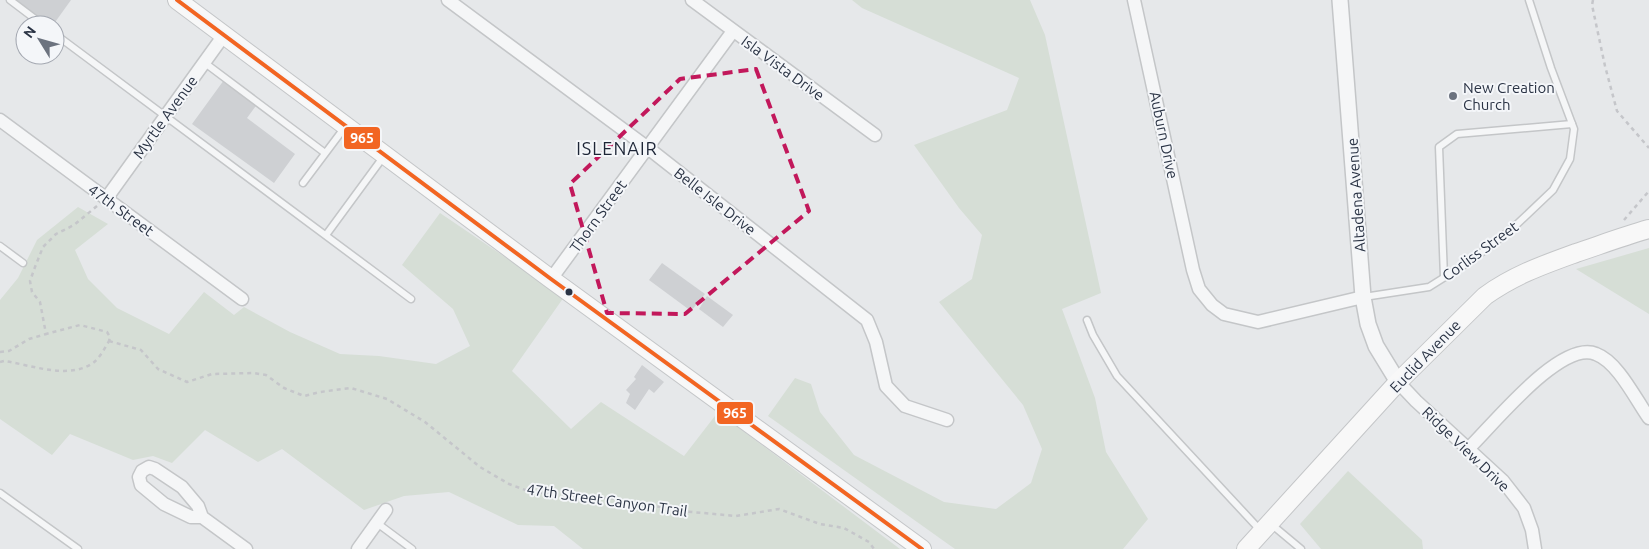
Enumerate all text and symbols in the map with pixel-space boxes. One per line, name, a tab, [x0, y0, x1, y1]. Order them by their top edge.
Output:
north arrow	[15, 15, 65, 65]
text: N	[20, 23, 39, 41]
street label: Isla Vista Drive	[738, 32, 828, 104]
street label: Myrtle Avenue	[129, 72, 201, 162]
place label: New Creation Church	[1463, 79, 1555, 113]
street label: Auburn Drive	[1146, 90, 1182, 180]
marker: New Creation Church	[1447, 90, 1459, 102]
line badge: 965	[343, 126, 381, 150]
text: 965	[350, 130, 374, 146]
street label: Altadena Avenue	[1344, 137, 1368, 253]
district label: ISLENAIR	[576, 138, 658, 158]
street label: Belle Isle Drive	[671, 164, 759, 238]
street label: Thorn Street	[566, 176, 630, 255]
street label: 47th Street	[85, 181, 157, 239]
street label: Corliss Street	[1439, 218, 1521, 284]
unlabelled marker	[564, 287, 574, 297]
street label: Euclid Avenue	[1386, 316, 1464, 396]
line badge: 965	[716, 401, 754, 425]
street label: Ridge View Drive	[1419, 403, 1513, 495]
text: 965	[723, 405, 747, 421]
street label: 47th Street Canyon Trail	[525, 480, 689, 520]

